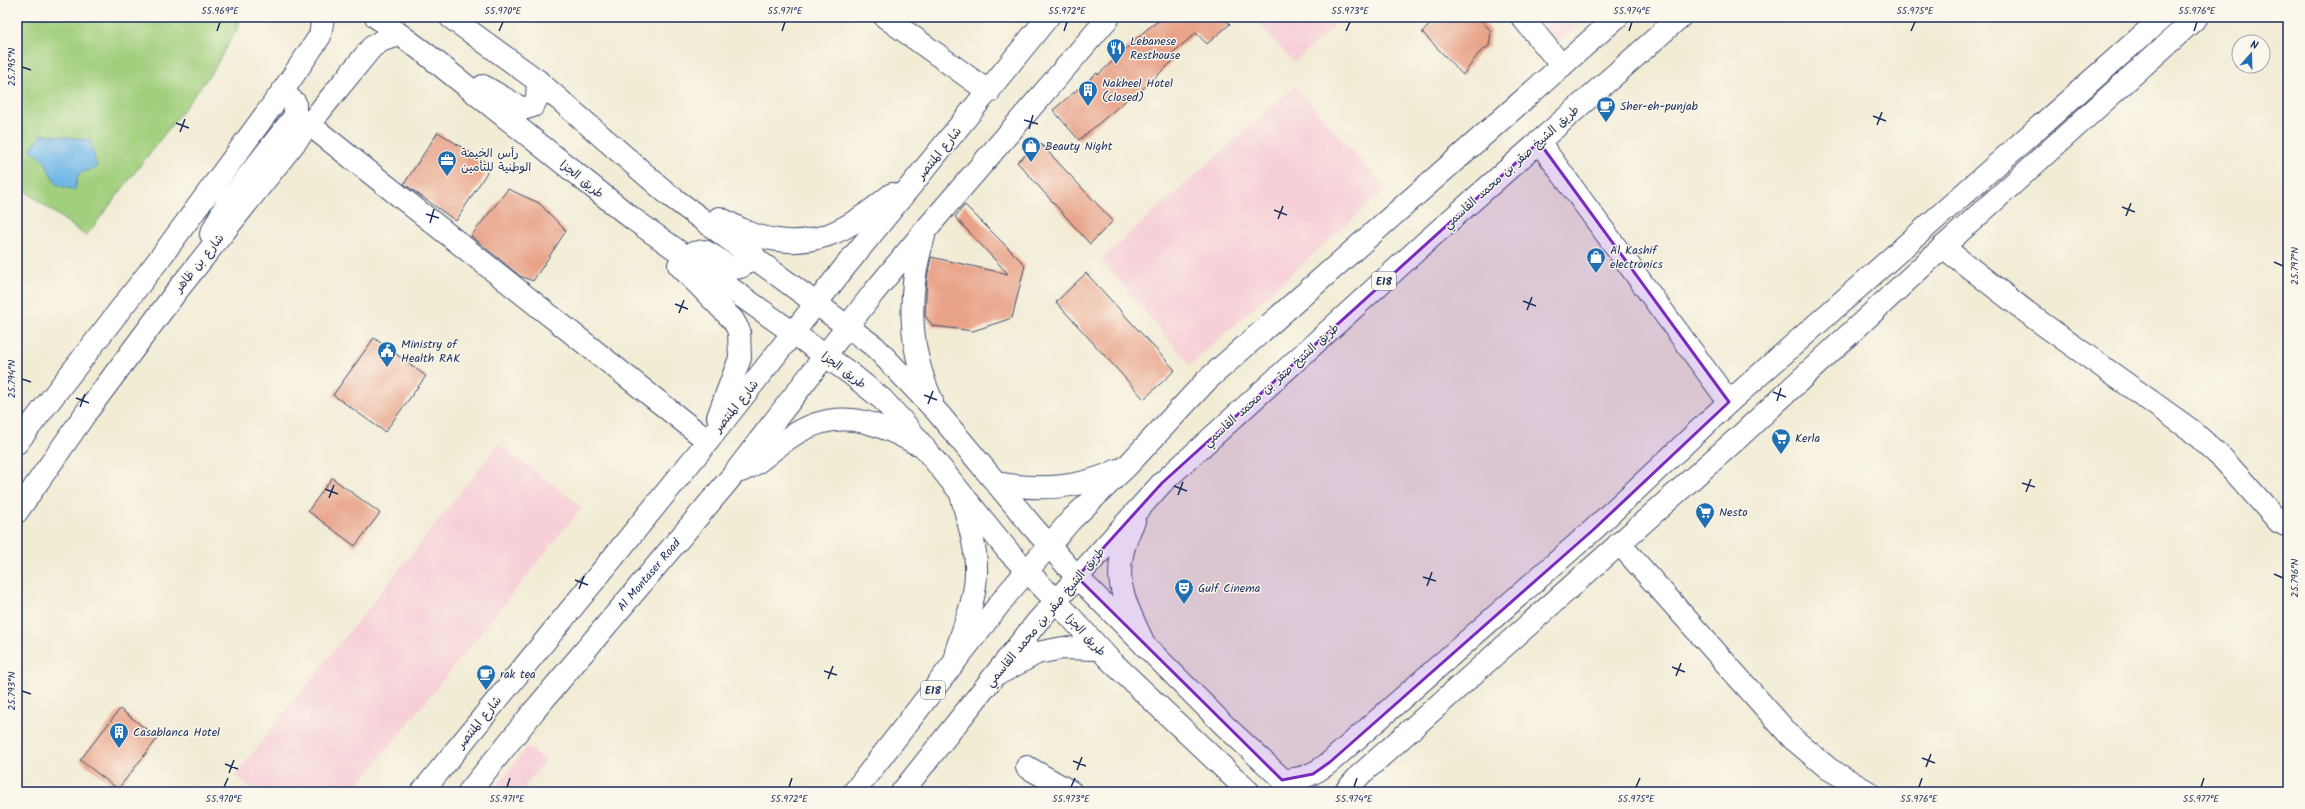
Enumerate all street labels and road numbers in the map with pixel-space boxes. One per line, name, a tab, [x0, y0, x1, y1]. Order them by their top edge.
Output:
street label: طريق الشيخ صقر بن محمد القاسمي	[1439, 101, 1584, 235]
street label: شارع المنتصر	[912, 123, 967, 185]
street label: طريق الجزا	[555, 156, 608, 203]
street label: شارع بن ظاهر	[169, 230, 229, 298]
road number: E18	[1372, 272, 1396, 290]
street label: طريق الشيخ صقر بن محمد القاسمي	[1199, 319, 1344, 453]
street label: طريق الجزا	[817, 347, 870, 394]
street label: شارع المنتصر	[709, 376, 764, 438]
street label: Al Montaser Road	[613, 534, 686, 616]
street label: طريق الشيخ صقر بن محمد القاسمي	[981, 543, 1110, 692]
street label: طريق الجزا	[1061, 610, 1110, 661]
road number: E18	[921, 681, 945, 699]
street label: شارع المنتصر	[452, 692, 507, 754]

